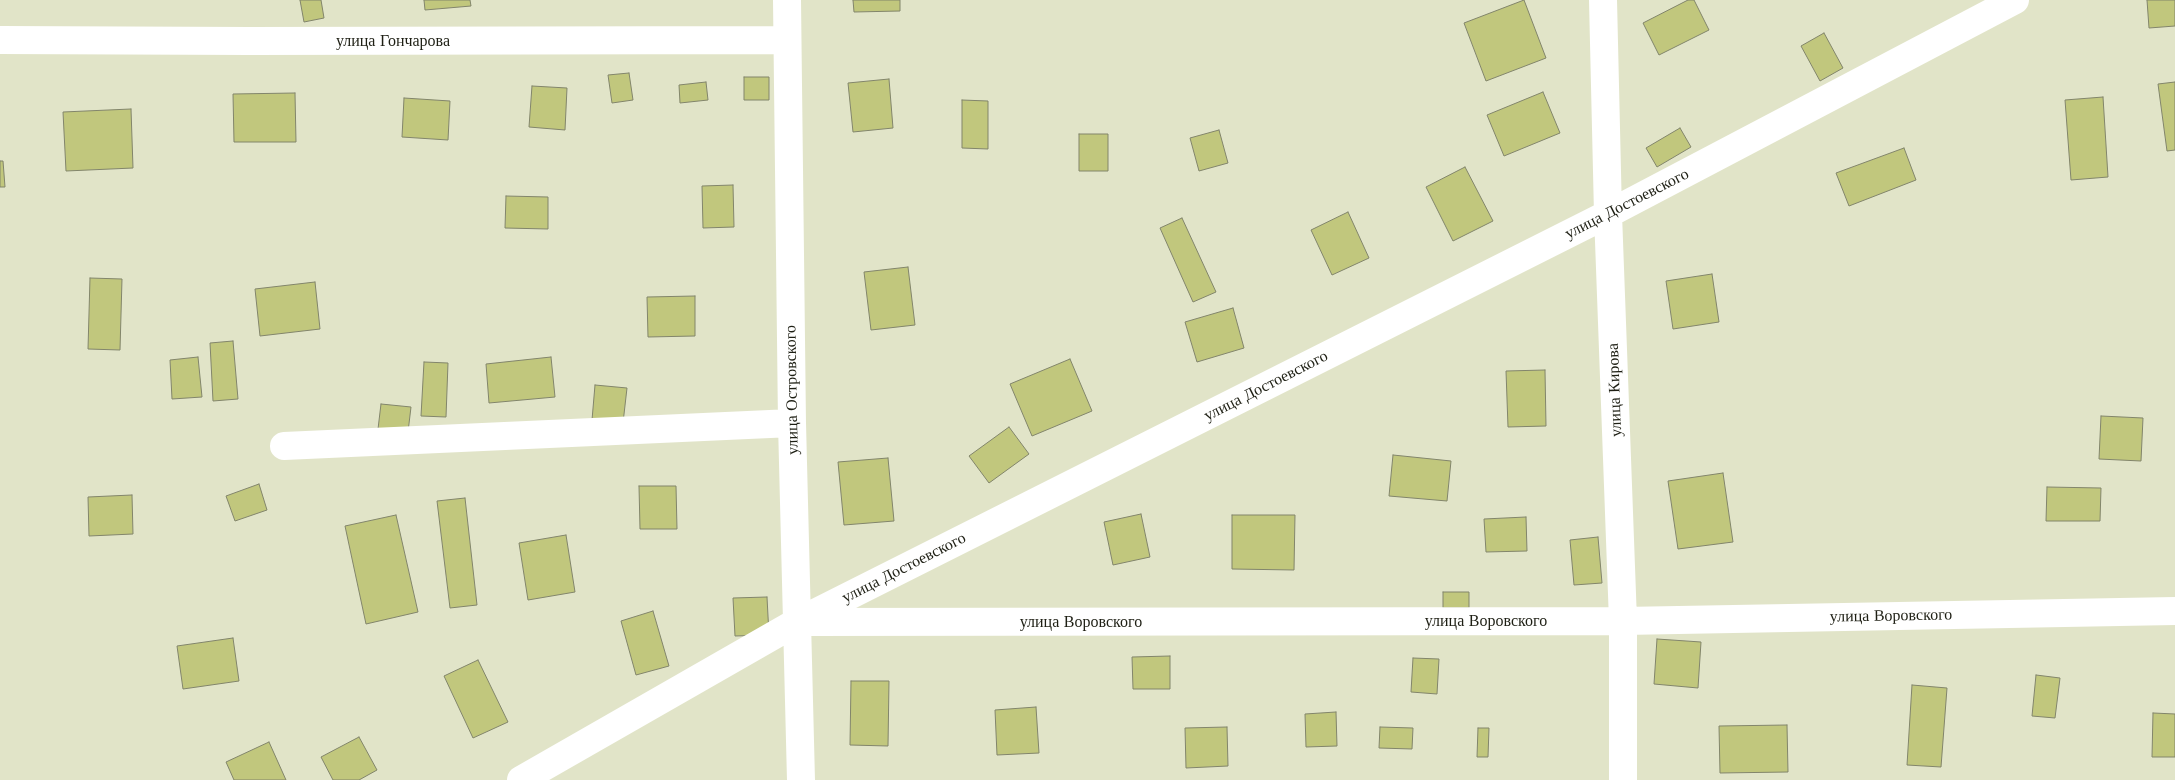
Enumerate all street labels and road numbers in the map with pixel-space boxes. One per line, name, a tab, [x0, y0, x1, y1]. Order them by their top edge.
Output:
street label: улица Гончарова	[336, 31, 450, 51]
street label: улица Достоевского	[1562, 165, 1692, 243]
street label: улица Островского	[781, 325, 803, 455]
street label: улица Кирова	[1604, 343, 1626, 437]
street label: улица Достоевского	[1201, 347, 1331, 425]
street label: улица Достоевского	[839, 529, 969, 607]
street label: улица Воровского	[1830, 605, 1952, 627]
street label: улица Воровского	[1425, 611, 1547, 631]
street label: улица Воровского	[1020, 612, 1142, 632]

